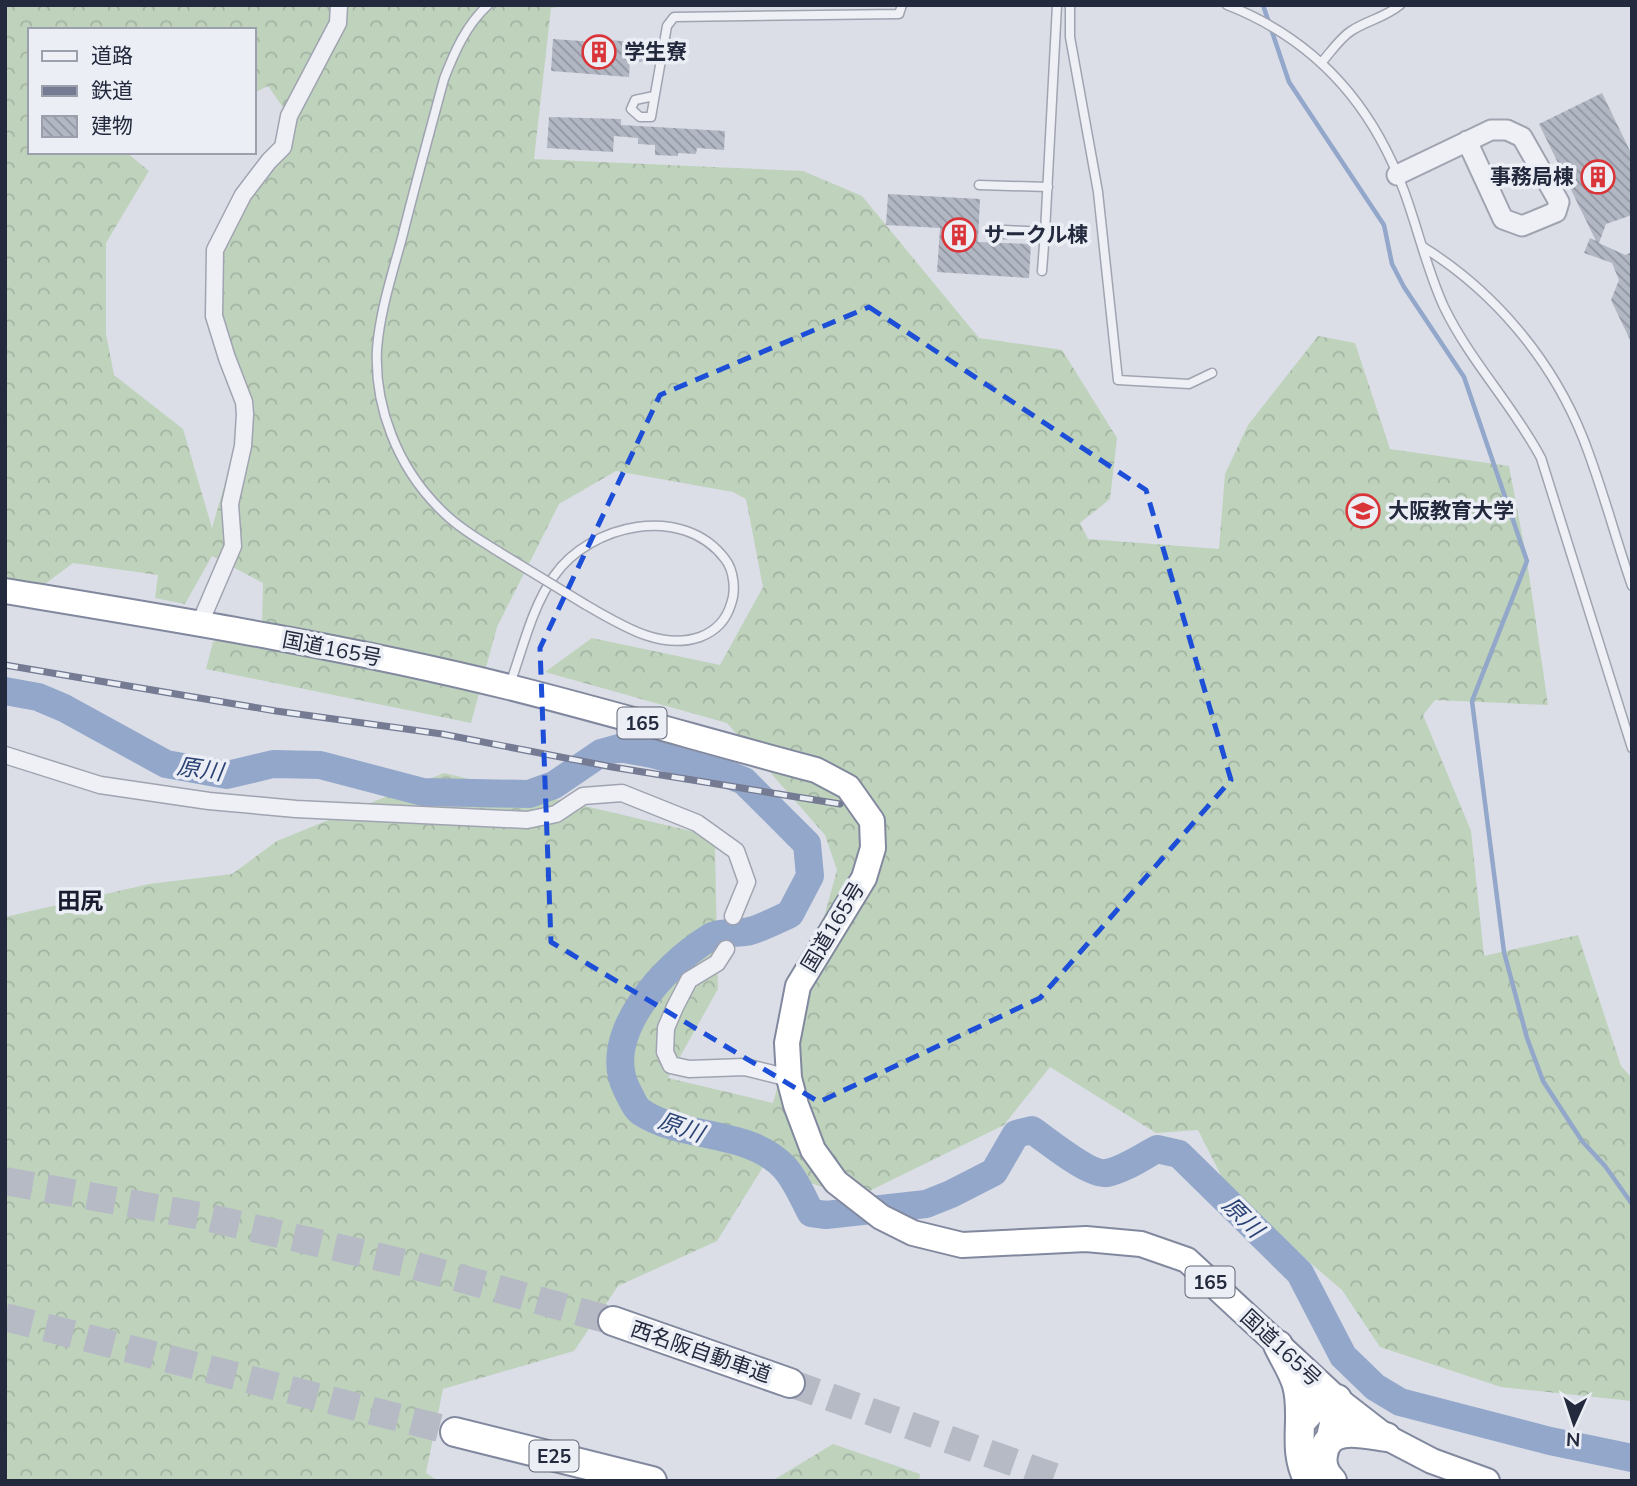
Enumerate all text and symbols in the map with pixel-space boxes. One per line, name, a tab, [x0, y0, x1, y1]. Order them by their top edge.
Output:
legend	[28, 28, 256, 154]
building icon: 学生寮	[580, 33, 618, 71]
place label: 学生寮	[624, 38, 687, 64]
text: 道路	[91, 42, 133, 68]
text: 鉄道	[91, 77, 133, 103]
text: 建物	[91, 112, 133, 138]
building icon: 事務局棟	[1579, 158, 1617, 196]
place label: 事務局棟	[1490, 163, 1574, 189]
building icon: サークル棟	[940, 216, 978, 254]
place label: サークル棟	[984, 221, 1088, 247]
school or university icon: 大阪教育大学	[1344, 492, 1382, 530]
place label: 大阪教育大学	[1388, 497, 1514, 523]
street label: 国道165号	[280, 626, 384, 670]
road number: 165	[618, 708, 666, 738]
water label: 原川	[175, 751, 228, 786]
street label: 国道165号	[795, 877, 869, 976]
district label: 田尻	[57, 886, 103, 915]
water label: 原川	[655, 1105, 710, 1149]
water label: 原川	[1217, 1190, 1272, 1245]
road number: 165	[1186, 1266, 1234, 1298]
street label: 国道165号	[1236, 1303, 1327, 1391]
street label: 西名阪自動車道	[628, 1315, 775, 1387]
north arrow	[1539, 1388, 1609, 1458]
text: N	[1565, 1428, 1581, 1452]
road number: E25	[530, 1440, 578, 1472]

